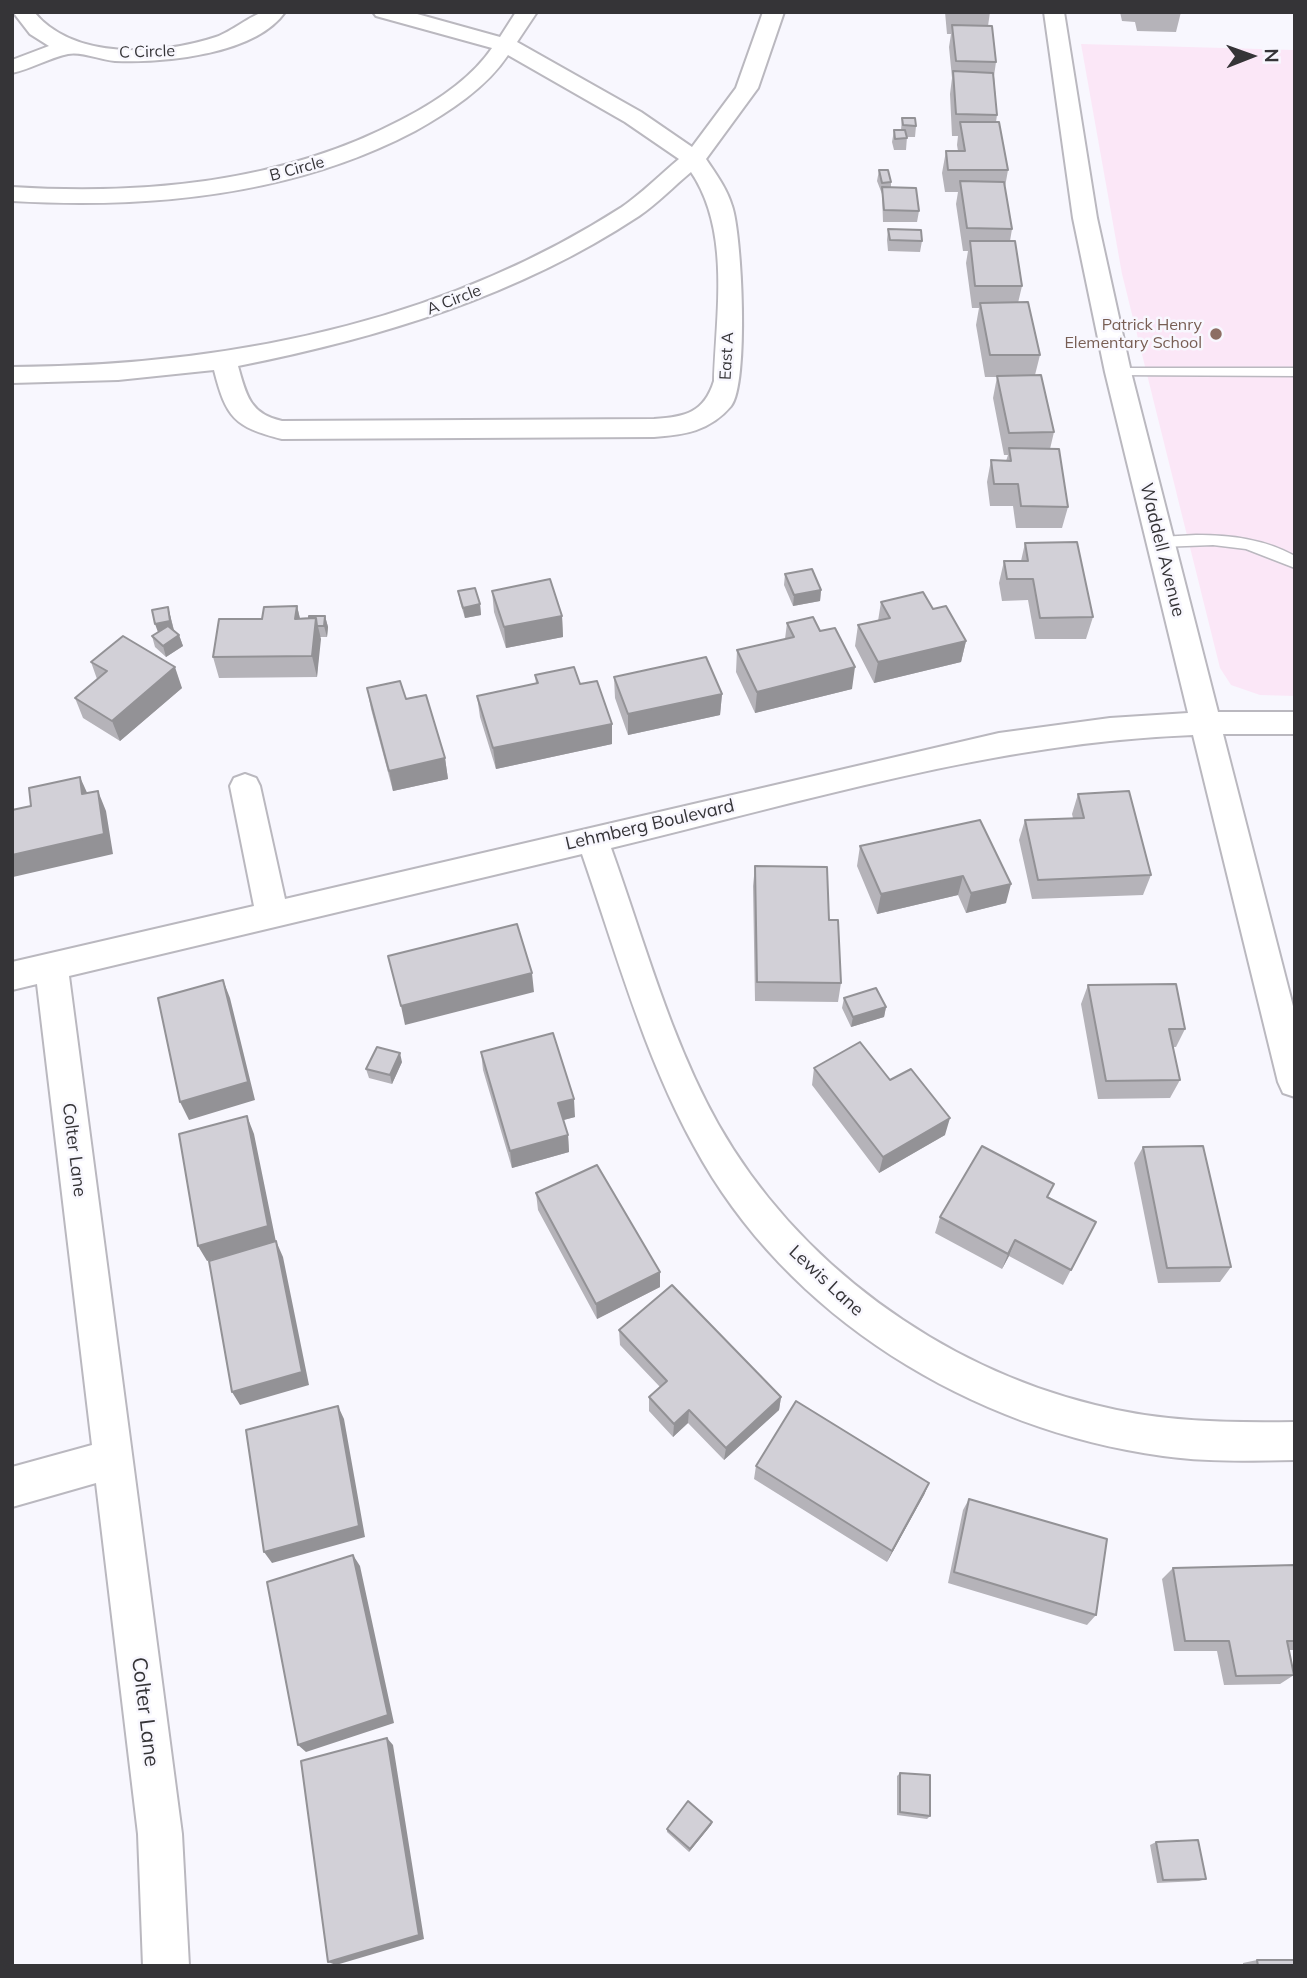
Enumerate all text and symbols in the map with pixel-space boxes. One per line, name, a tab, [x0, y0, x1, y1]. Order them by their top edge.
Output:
north arrow	[1216, 21, 1286, 91]
street label: C Circle	[119, 41, 175, 63]
text: N	[1260, 48, 1284, 63]
street label: B Circle	[267, 152, 327, 186]
street label: A Circle	[424, 281, 484, 319]
place label: Patrick Henry Elementary School	[1064, 315, 1202, 353]
marker: Patrick Henry Elementary School	[1208, 326, 1224, 342]
street label: East A	[716, 331, 738, 381]
street label: Waddell Avenue	[1135, 481, 1189, 619]
street label: Lehmberg Boulevard	[563, 795, 737, 855]
street label: Colter Lane	[58, 1102, 90, 1198]
street label: Lewis Lane	[784, 1241, 868, 1321]
street label: Colter Lane	[126, 1656, 164, 1768]

